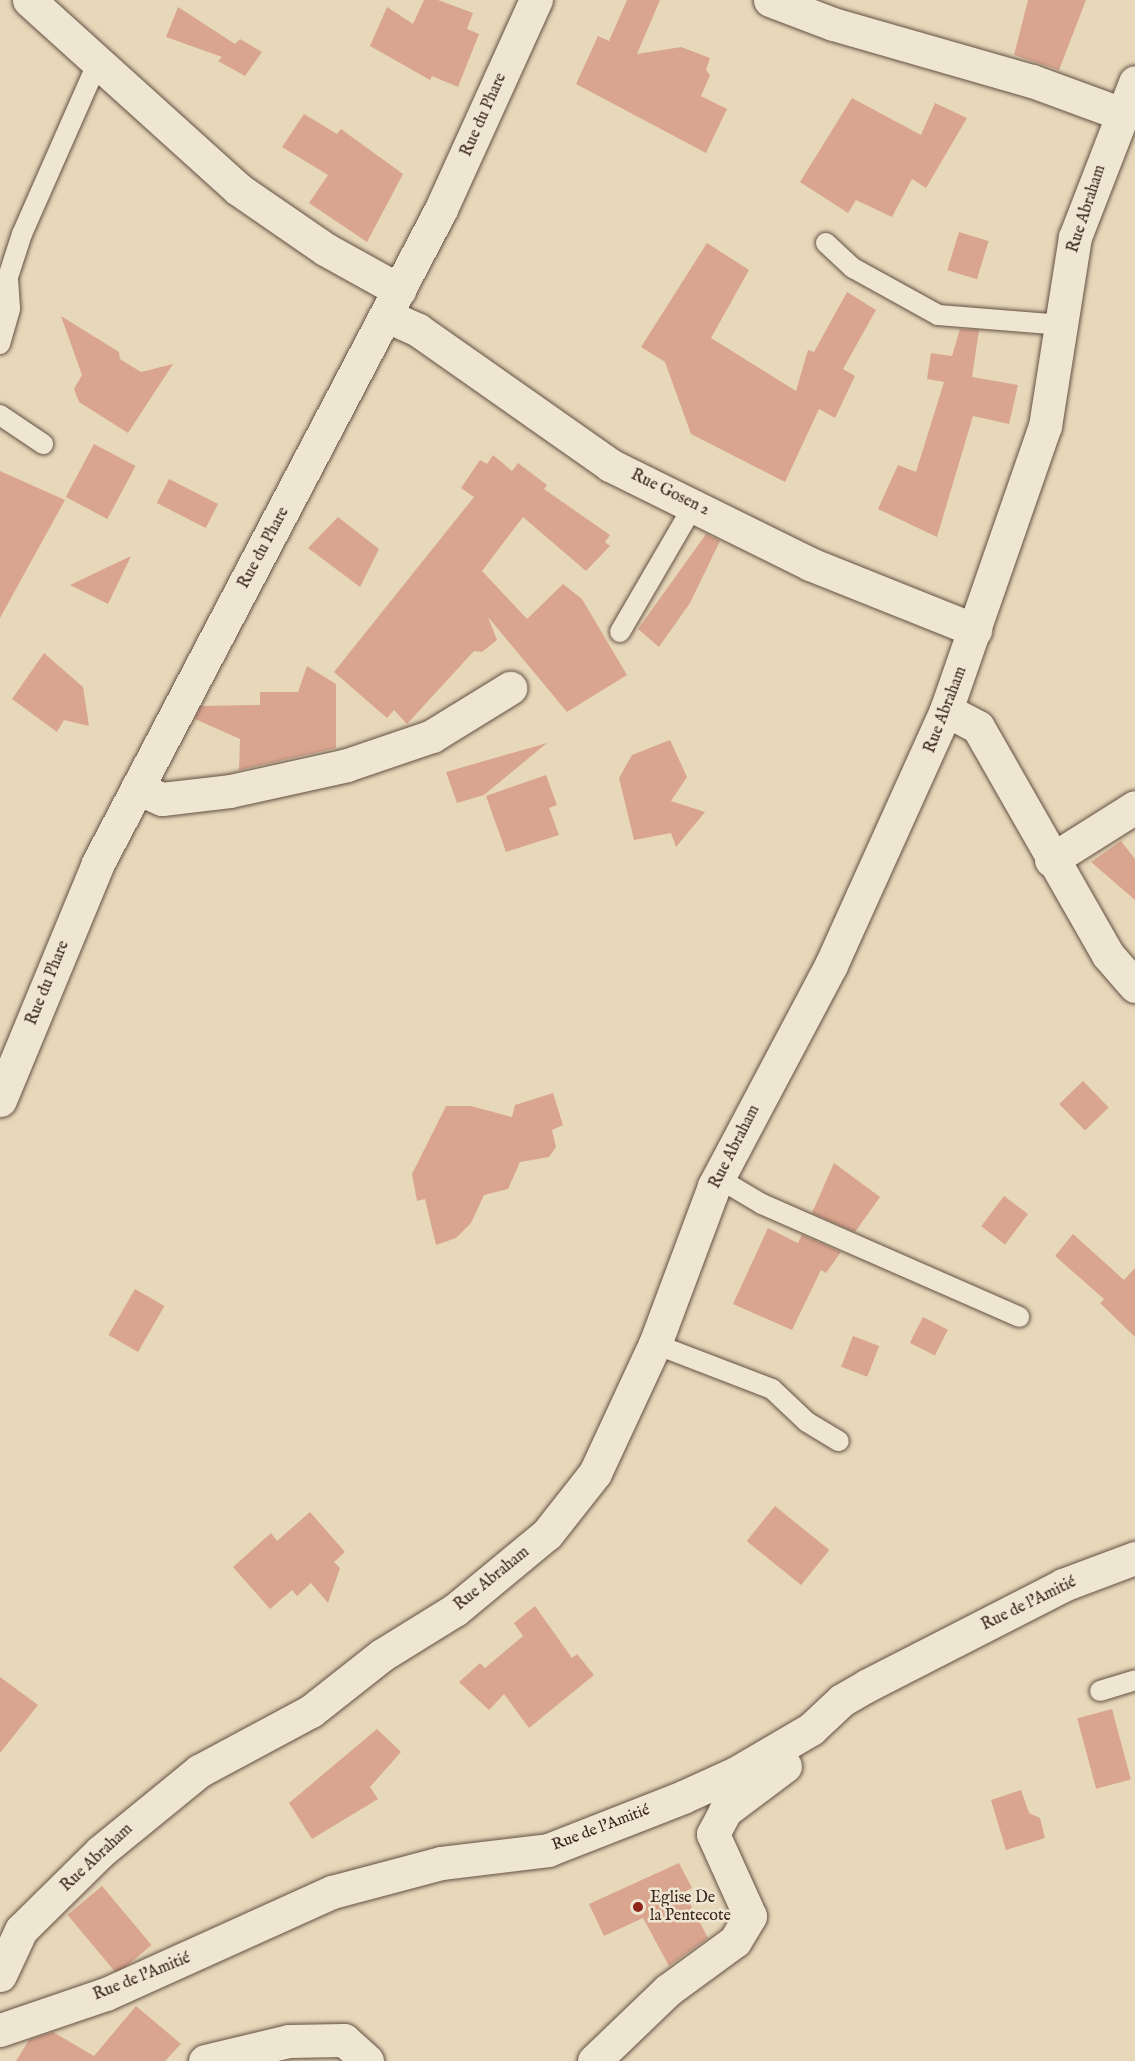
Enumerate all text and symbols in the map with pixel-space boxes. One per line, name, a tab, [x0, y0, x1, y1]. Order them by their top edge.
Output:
street label: Rue du Phare	[457, 70, 511, 160]
street label: Rue Abraham	[1064, 163, 1110, 255]
street label: Rue Gosen 2	[628, 466, 712, 520]
street label: Rue du Phare	[235, 504, 293, 592]
street label: Rue Abraham	[921, 664, 971, 756]
street label: Rue du Phare	[22, 938, 74, 1028]
street label: Rue Abraham	[706, 1102, 764, 1192]
street label: Rue Abraham	[451, 1543, 533, 1615]
street label: Rue de l'Amitié	[978, 1573, 1080, 1635]
street label: Rue de l'Amitié	[549, 1801, 653, 1855]
street label: Rue Abraham	[57, 1820, 137, 1896]
place label: Eglise De la Pentecote	[650, 1888, 731, 1926]
marker: Eglise De la Pentecote	[631, 1900, 645, 1914]
street label: Rue de l'Amitié	[91, 1949, 193, 2005]

